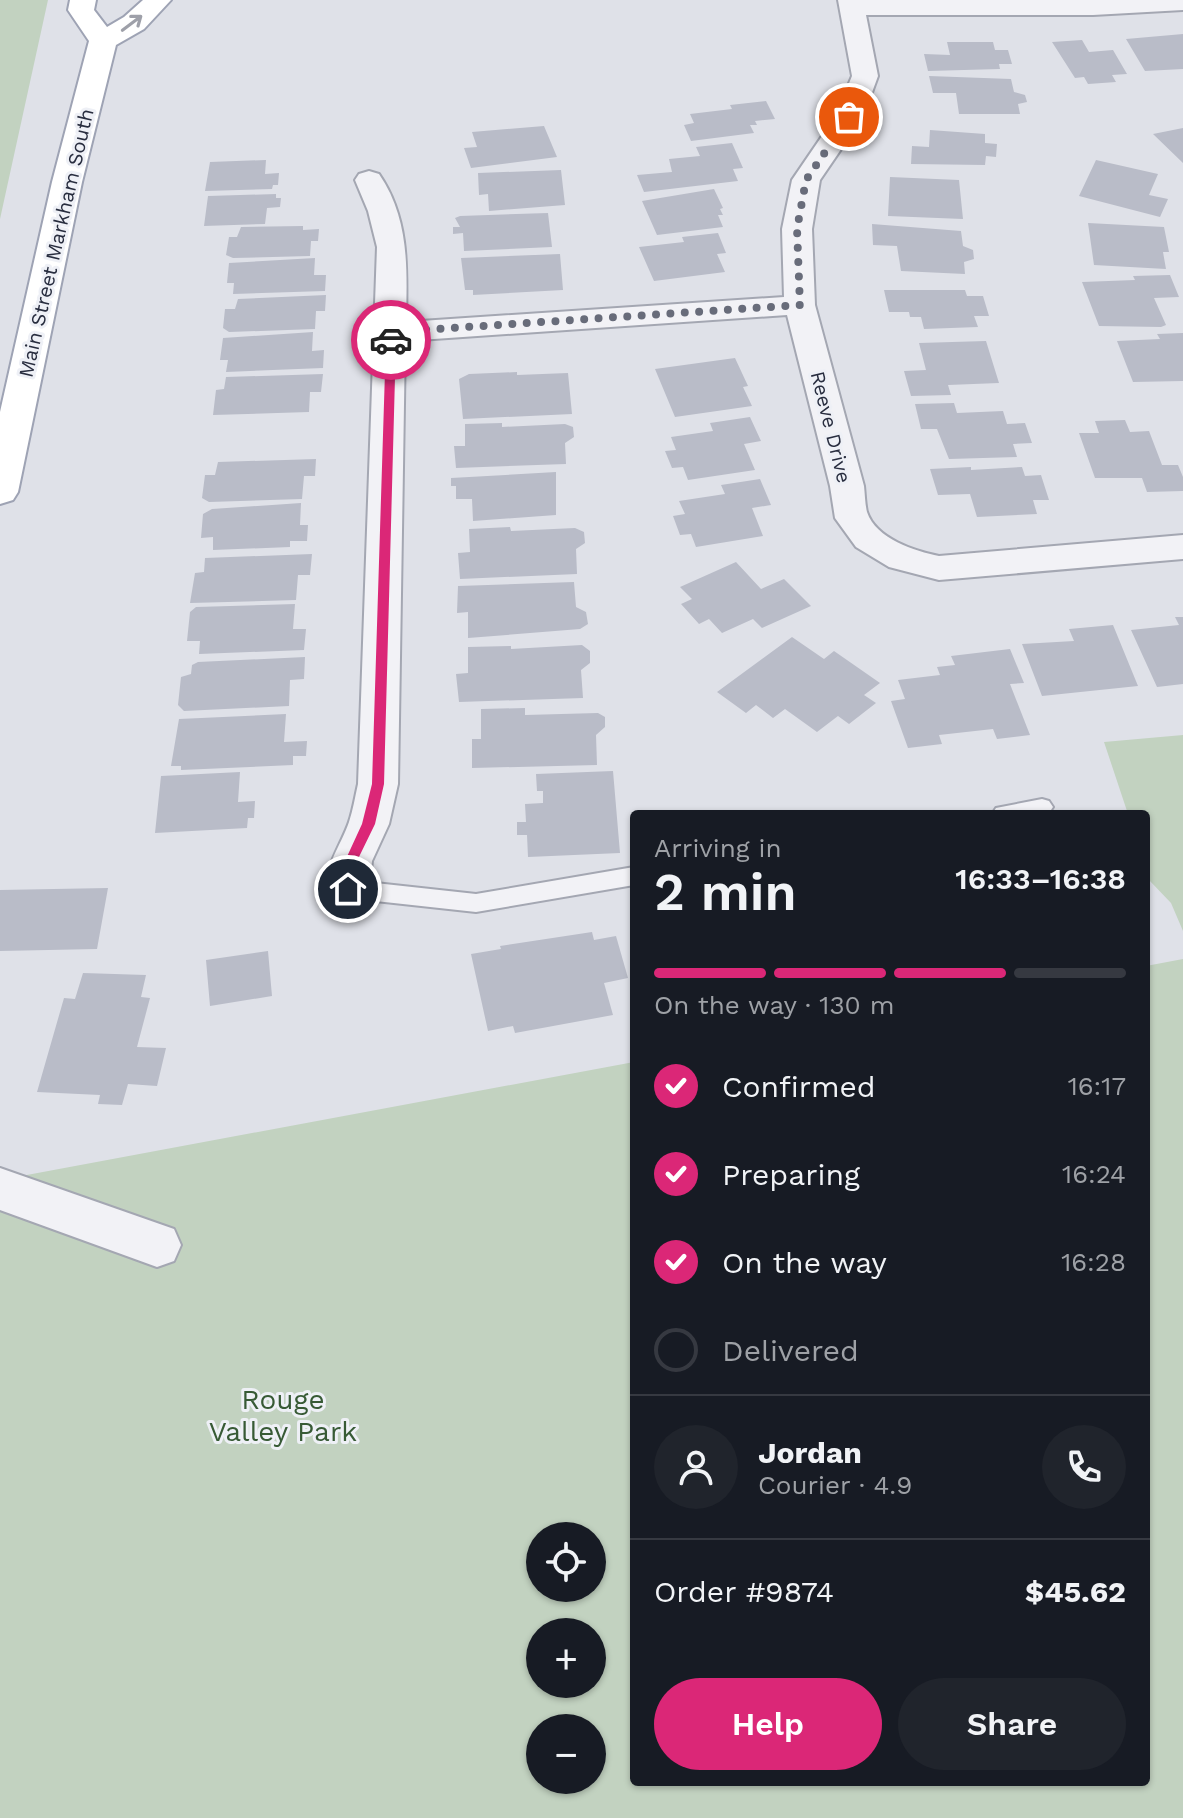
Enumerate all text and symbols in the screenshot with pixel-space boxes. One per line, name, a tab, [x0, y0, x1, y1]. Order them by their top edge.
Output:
one-way arrow	[121, 14, 142, 31]
pin	[815, 83, 883, 151]
icon: bag	[827, 95, 871, 139]
street label: Main Street Markham South	[13, 106, 99, 380]
courier	[351, 300, 431, 380]
icon: car	[369, 318, 413, 362]
street label: Reeve Drive	[806, 369, 856, 485]
text: Arriving in	[654, 833, 782, 863]
pin	[314, 855, 382, 923]
text: 16:33–16:38	[955, 861, 1126, 896]
text: 2 min	[654, 862, 797, 923]
icon: home	[326, 867, 370, 911]
text: On the way · 130 m	[654, 990, 894, 1020]
icon: check	[654, 1064, 698, 1108]
text: Confirmed	[722, 1069, 876, 1104]
text: 16:17	[1068, 1071, 1126, 1101]
icon: check	[654, 1152, 698, 1196]
text: Preparing	[722, 1157, 860, 1192]
text: 16:24	[1062, 1159, 1126, 1189]
icon: check	[654, 1240, 698, 1284]
text: On the way	[722, 1245, 887, 1280]
text: 16:28	[1061, 1247, 1126, 1277]
text: Delivered	[722, 1333, 859, 1368]
park label: Rouge Valley Park	[209, 1383, 357, 1448]
button: person	[654, 1425, 738, 1509]
button: phone	[1042, 1425, 1126, 1509]
text: Jordan	[758, 1435, 862, 1470]
text: Courier · 4.9	[758, 1470, 912, 1500]
map controls	[526, 1522, 606, 1794]
button: locate	[526, 1522, 606, 1602]
text: Order #9874	[654, 1574, 834, 1609]
text: $45.62	[1025, 1574, 1126, 1609]
button: +	[526, 1618, 606, 1698]
button: Help	[654, 1678, 882, 1770]
button: Share	[898, 1678, 1126, 1770]
button: −	[526, 1714, 606, 1794]

